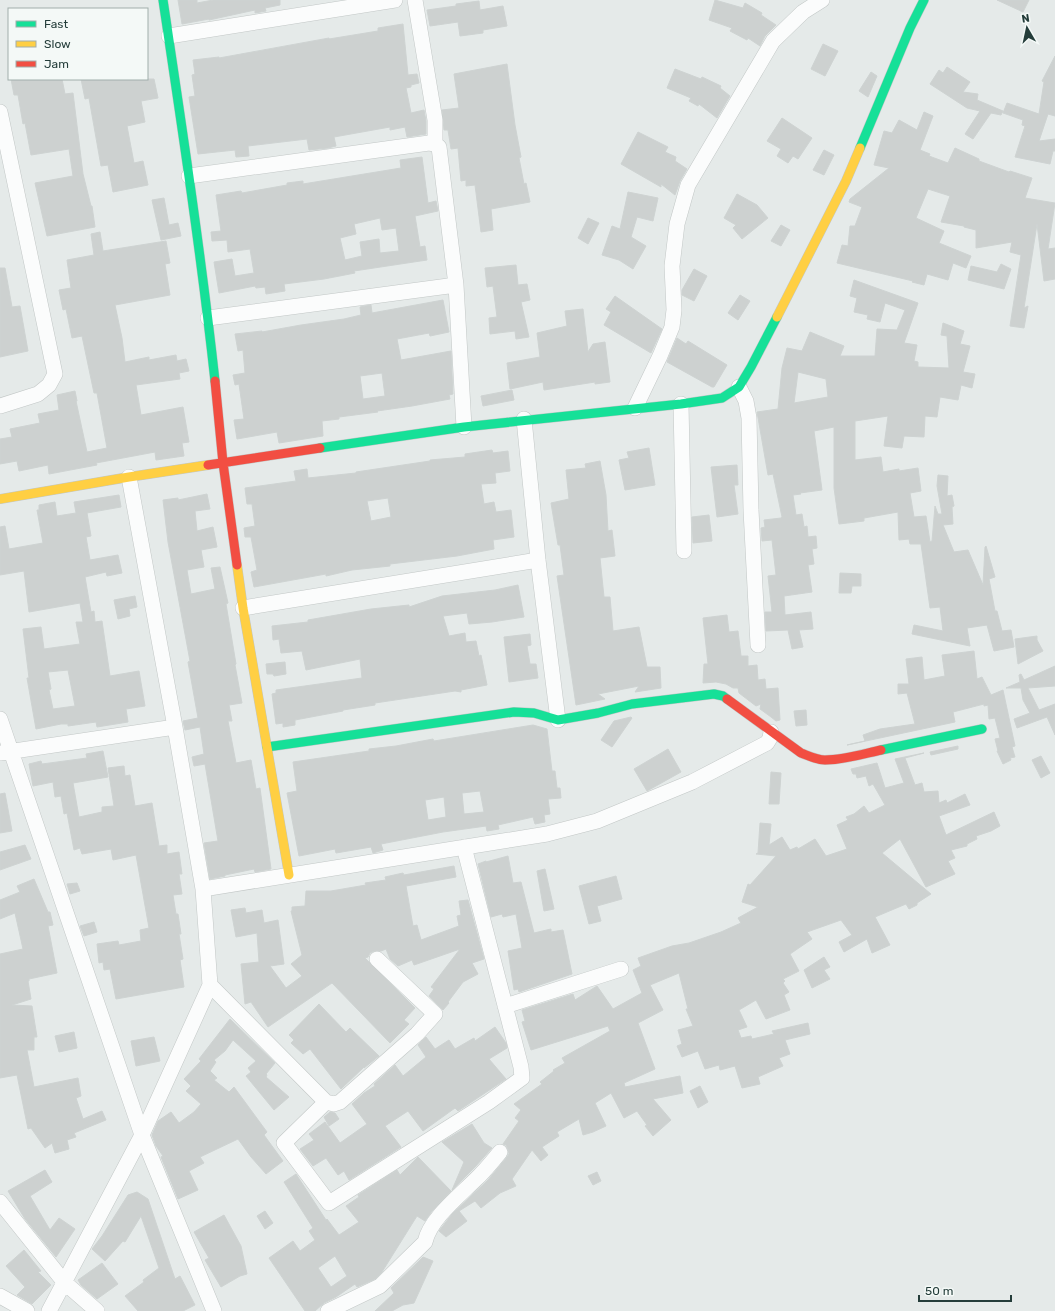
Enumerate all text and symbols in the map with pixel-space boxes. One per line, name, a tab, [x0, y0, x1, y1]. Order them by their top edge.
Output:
legend	[8, 8, 148, 80]
north arrow	[1007, 8, 1047, 48]
text: N	[1021, 12, 1031, 26]
text: Fast	[44, 17, 68, 31]
text: Slow	[44, 37, 71, 51]
text: Jam	[44, 57, 69, 71]
scale bar	[919, 1277, 1011, 1303]
text: 50 m	[925, 1284, 953, 1298]

